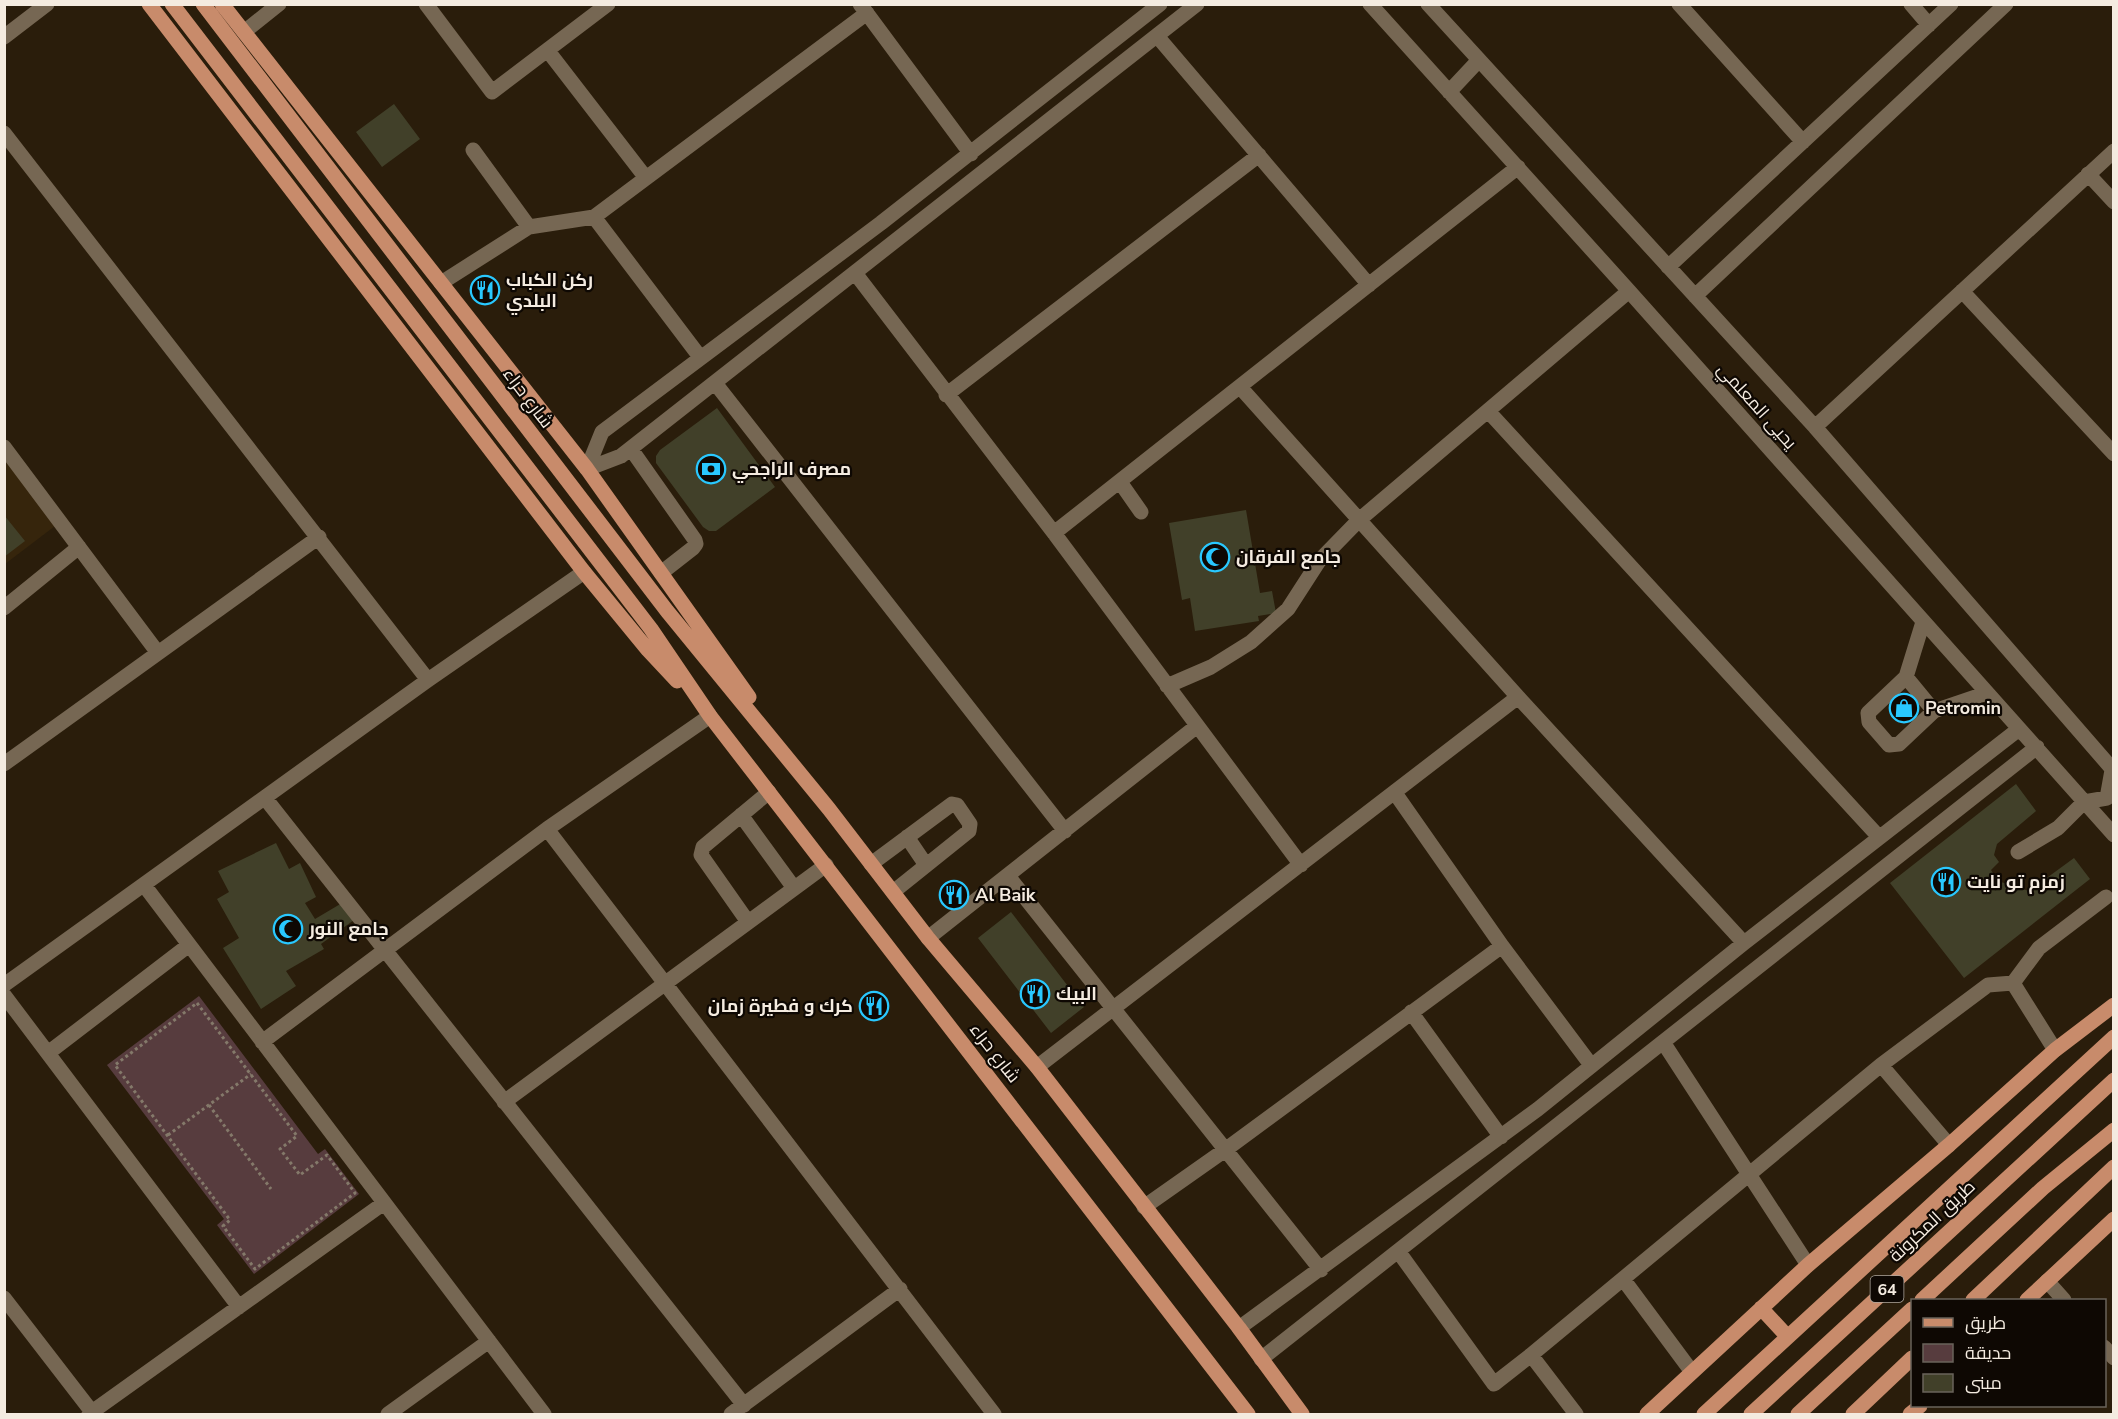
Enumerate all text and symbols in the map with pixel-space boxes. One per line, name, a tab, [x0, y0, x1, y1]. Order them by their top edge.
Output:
place label: ركن الكباب البلدي	[506, 268, 593, 315]
restaurant icon: ركن الكباب البلدي	[469, 274, 501, 306]
street label: يحيى المعلمي	[1710, 358, 1802, 456]
street label: شارع حراء	[497, 363, 559, 433]
bank icon: مصرف الراجحي	[695, 453, 727, 485]
place label: مصرف الراجحي	[732, 457, 851, 484]
mosque icon: جامع الفرقان	[1199, 541, 1231, 573]
place label: جامع الفرقان	[1236, 545, 1341, 569]
shop icon: Petromin	[1888, 692, 1920, 724]
place label: Petromin	[1925, 696, 2001, 720]
restaurant icon: زمزم تو نايت	[1930, 866, 1962, 898]
place label: زمزم تو نايت	[1967, 870, 2065, 894]
restaurant icon: Al Baik	[938, 879, 970, 911]
place label: Al Baik	[975, 883, 1036, 907]
mosque icon: جامع النور	[272, 913, 304, 945]
place label: جامع النور	[308, 917, 389, 941]
restaurant icon: البيك	[1019, 978, 1051, 1010]
place label: البيك	[1056, 982, 1097, 1006]
restaurant icon: كرك و فطيرة زمان	[858, 990, 890, 1022]
place label: كرك و فطيرة زمان	[708, 994, 853, 1018]
street label: شارع حراء	[964, 1018, 1026, 1088]
street label: طريق المكرونة	[1884, 1175, 1980, 1267]
road number: 64	[1870, 1276, 1904, 1302]
legend	[1911, 1299, 2106, 1407]
text: طريق	[1965, 1311, 2006, 1335]
text: حديقة	[1965, 1341, 2011, 1365]
text: مبنى	[1965, 1371, 2002, 1395]

